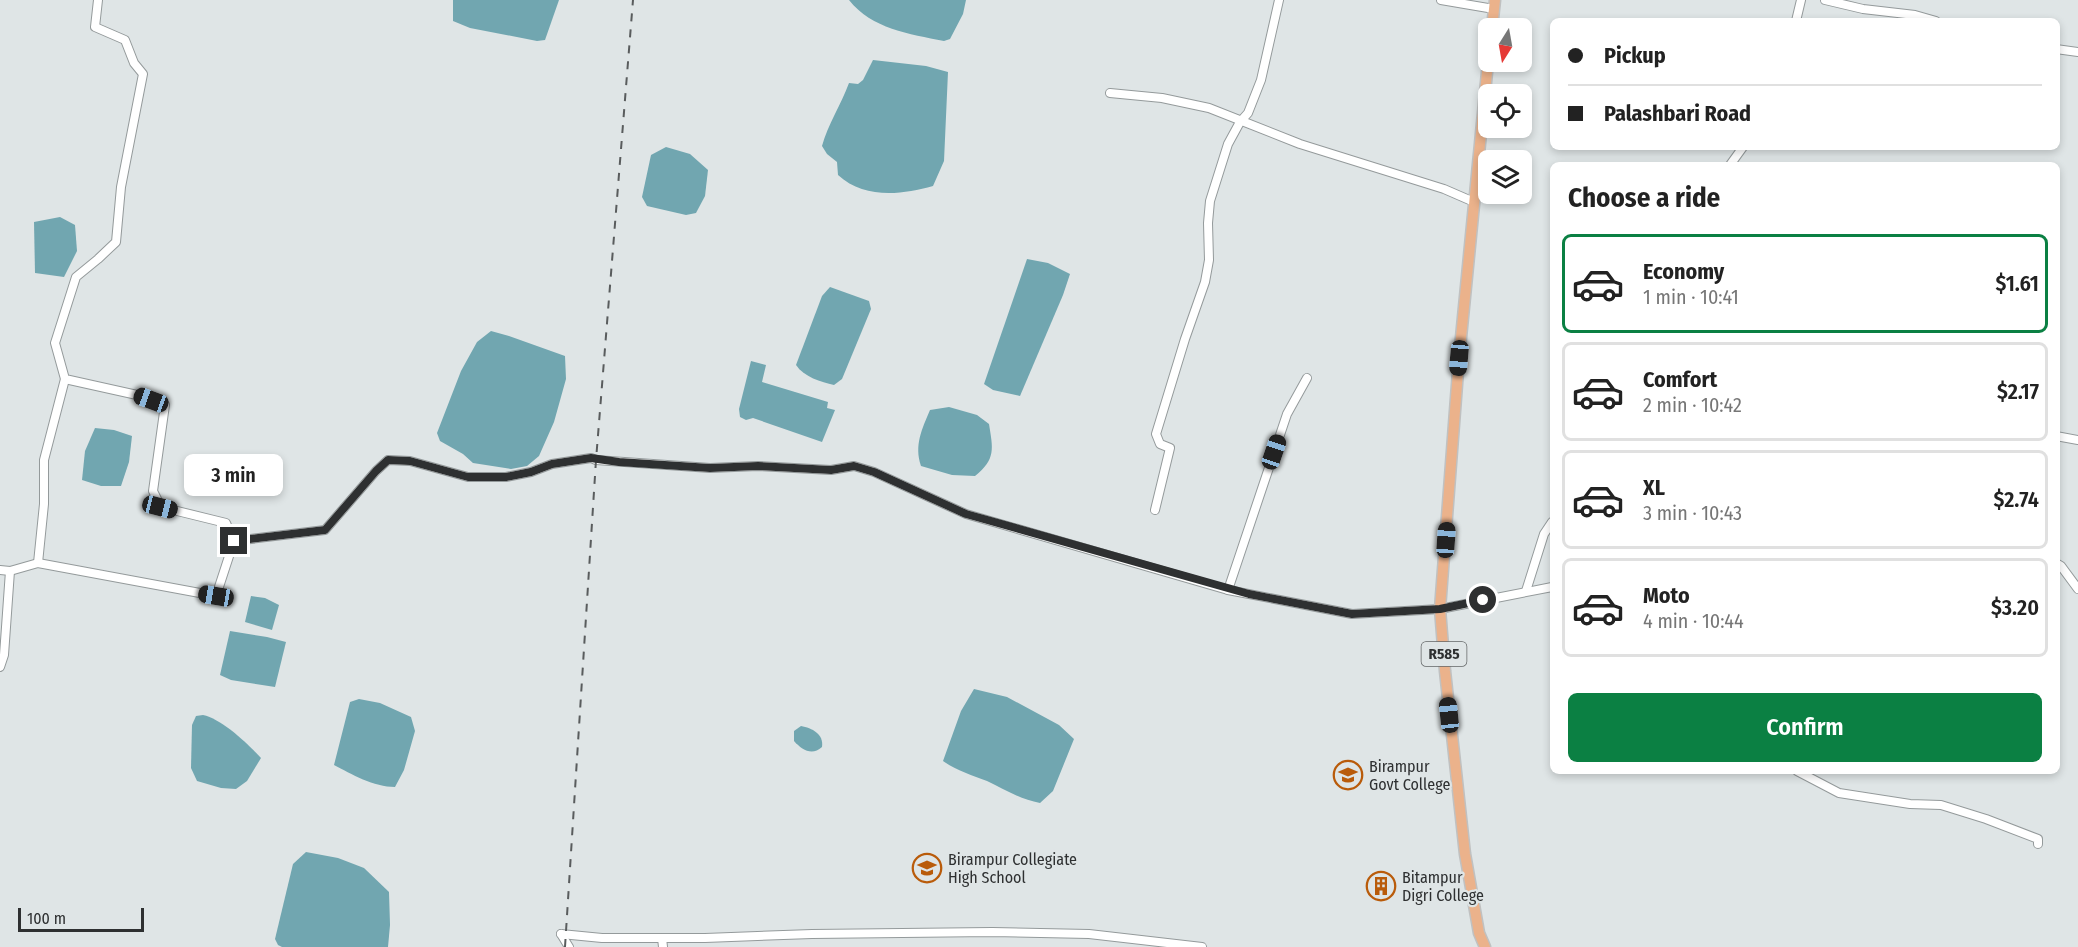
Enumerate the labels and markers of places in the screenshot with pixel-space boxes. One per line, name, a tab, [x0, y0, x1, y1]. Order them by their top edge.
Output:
place label: Birampur Govt College	[1369, 757, 1450, 794]
school or university icon: Birampur Govt College	[1332, 759, 1364, 791]
place label: Birampur Collegiate High School	[948, 850, 1077, 887]
school or university icon: Birampur Collegiate High School	[911, 852, 943, 884]
place label: Bitampur Digri College	[1402, 868, 1484, 905]
building icon: Bitampur Digri College	[1365, 870, 1397, 902]

